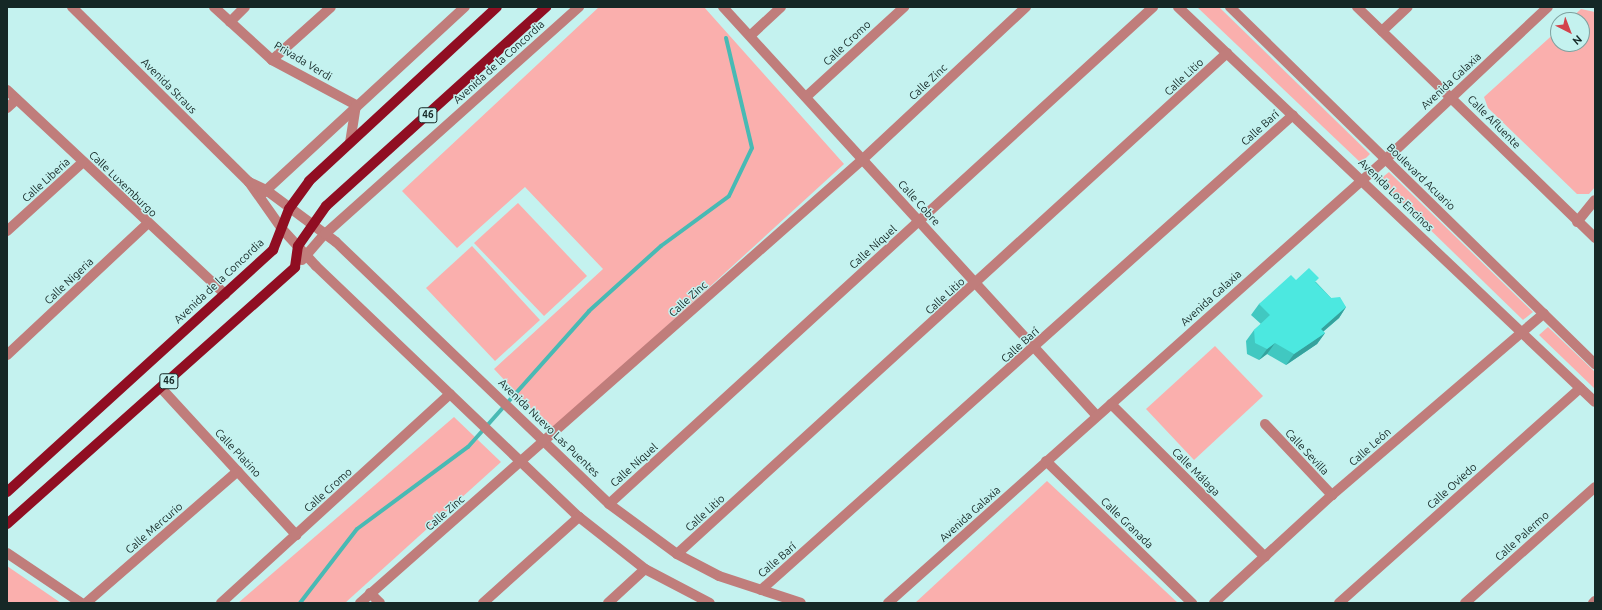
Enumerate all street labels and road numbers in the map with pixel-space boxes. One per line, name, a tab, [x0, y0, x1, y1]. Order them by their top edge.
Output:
street label: Avenida de la Concordia	[451, 18, 547, 106]
street label: Calle Cromo	[821, 18, 873, 68]
street label: Privada Verdi	[272, 39, 334, 83]
street label: Avenida Galaxia	[1418, 50, 1484, 112]
street label: Avenida Straus	[139, 56, 199, 116]
street label: Calle Litio	[1162, 56, 1206, 98]
street label: Calle Zinc	[906, 61, 950, 103]
street label: Calle Afluente	[1465, 93, 1523, 151]
road number: 46	[418, 107, 438, 123]
street label: Calle Barí	[1238, 108, 1282, 148]
street label: Boulevard Acuario	[1384, 141, 1458, 213]
street label: Calle Luxemburgo	[86, 148, 160, 220]
street label: Calle Liberia	[19, 155, 73, 205]
street label: Avenida Los Encinos	[1356, 156, 1436, 234]
street label: Calle Cobre	[895, 178, 943, 228]
street label: Calle Níquel	[847, 222, 899, 272]
street label: Avenida de la Concordia	[171, 236, 267, 326]
street label: Calle Nigeria	[42, 255, 96, 307]
street label: Avenida Galaxia	[1178, 267, 1244, 329]
street label: Calle Litio	[923, 275, 967, 317]
street label: Calle Zinc	[666, 278, 710, 320]
street label: Calle Barí	[998, 325, 1042, 365]
road number: 46	[159, 373, 179, 389]
street label: Avenida Nuevo Las Puentes	[496, 376, 602, 480]
street label: Calle León	[1346, 425, 1394, 469]
street label: Calle Platino	[212, 426, 264, 480]
street label: Calle Sevilla	[1282, 426, 1332, 478]
street label: Calle Níquel	[608, 440, 660, 490]
street label: Calle Málaga	[1169, 445, 1223, 499]
street label: Calle Oviedo	[1424, 460, 1480, 512]
street label: Calle Cromo	[301, 465, 355, 515]
street label: Avenida Galaxia	[937, 483, 1003, 545]
street label: Calle Litio	[683, 492, 727, 534]
street label: Calle Zinc	[423, 493, 467, 533]
street label: Calle Granada	[1098, 495, 1156, 551]
street label: Calle Mercurio	[123, 500, 185, 556]
street label: Calle Palermo	[1492, 508, 1552, 564]
street label: Calle Barí	[755, 540, 799, 580]

